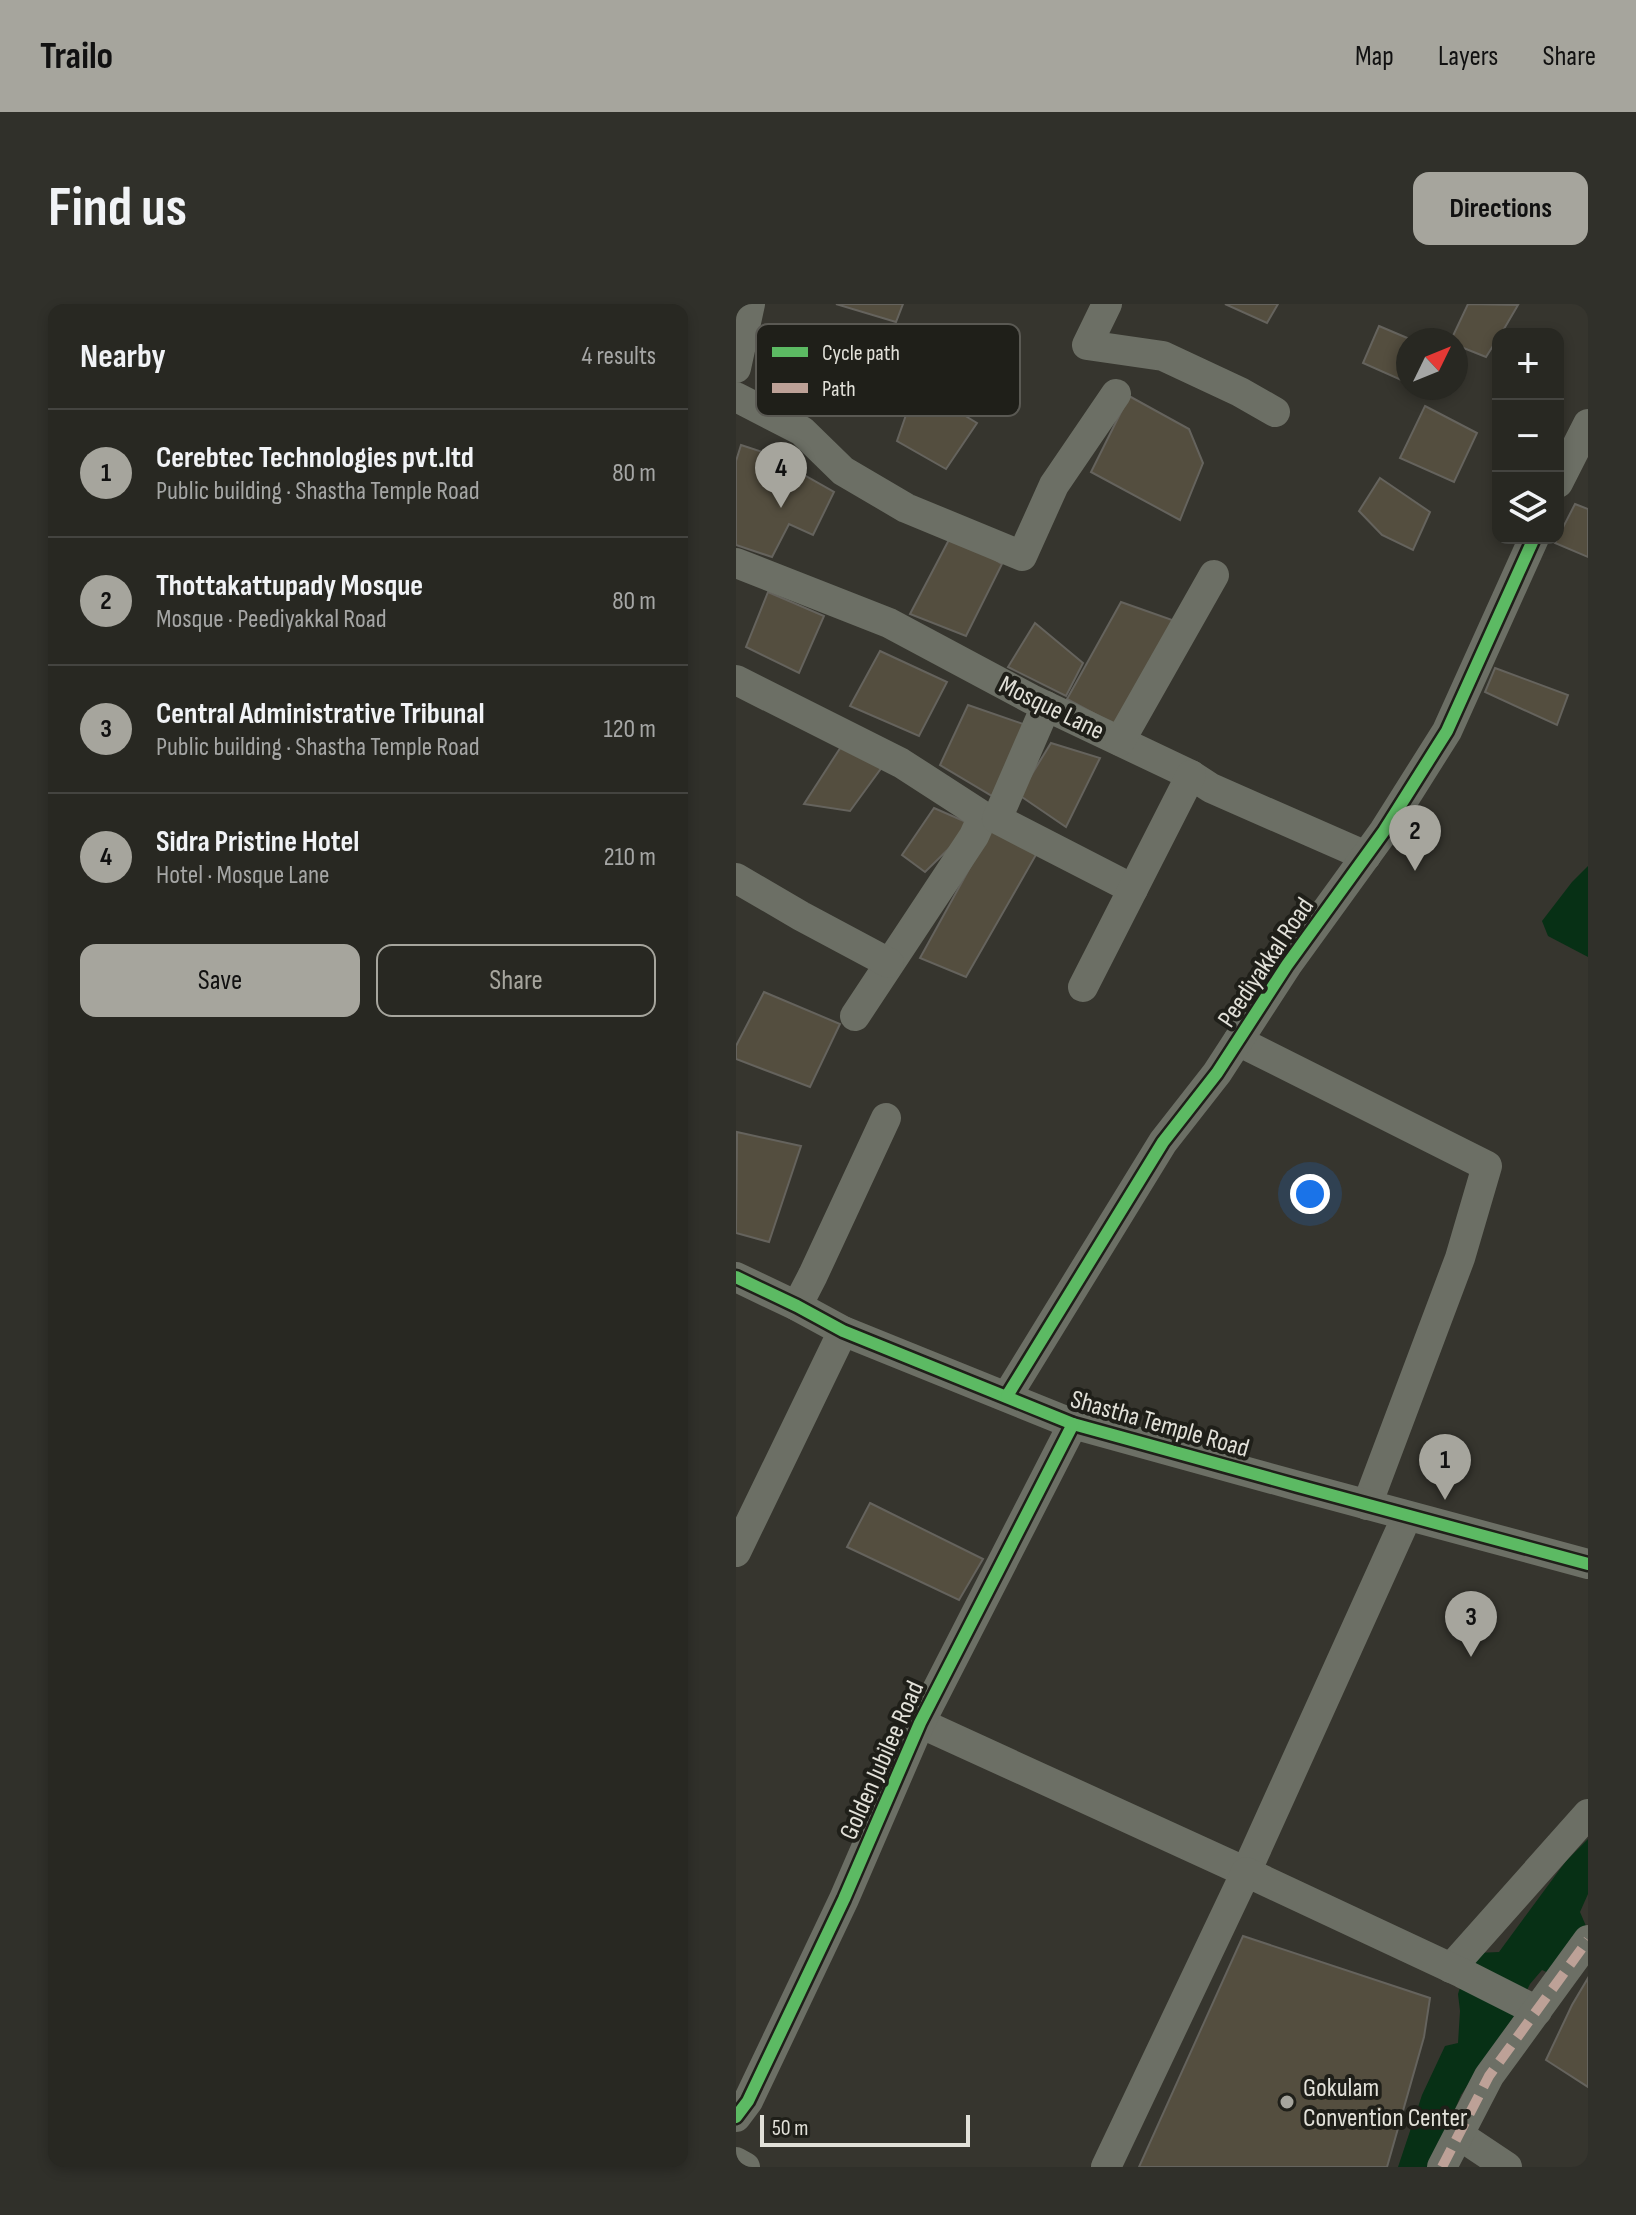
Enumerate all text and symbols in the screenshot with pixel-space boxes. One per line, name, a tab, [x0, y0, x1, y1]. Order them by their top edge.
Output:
text: Trailo	[40, 34, 113, 79]
text: Map	[1355, 40, 1394, 73]
text: Layers	[1438, 40, 1498, 73]
text: Share	[1542, 40, 1596, 73]
button: Directions	[1413, 172, 1588, 245]
text: Find us	[48, 175, 187, 242]
legend	[756, 324, 1020, 416]
north arrow	[1396, 328, 1468, 400]
map controls	[1492, 328, 1564, 544]
button: +	[1492, 328, 1564, 400]
text: Nearby	[80, 336, 166, 377]
text: Cycle path	[822, 340, 900, 367]
text: 4 results	[581, 341, 656, 372]
text: Path	[822, 376, 856, 403]
button: −	[1492, 400, 1564, 472]
text: Cerebtec Technologies pvt.ltd	[156, 440, 474, 476]
pin: 4	[755, 442, 807, 508]
text: 1	[101, 458, 111, 489]
text: 80 m	[612, 458, 656, 489]
button: layers	[1492, 472, 1564, 544]
text: Public building · Shastha Temple Road	[156, 476, 480, 507]
text: Thottakattupady Mosque	[156, 568, 423, 604]
text: 2	[100, 586, 112, 617]
text: 80 m	[612, 586, 656, 617]
text: Mosque · Peediyakkal Road	[156, 604, 387, 635]
street label: Mosque Lane	[994, 670, 1109, 747]
text: Central Administrative Tribunal	[156, 696, 485, 732]
text: 3	[100, 714, 112, 745]
text: 120 m	[603, 714, 656, 745]
text: Public building · Shastha Temple Road	[156, 732, 480, 763]
pin: 2	[1389, 805, 1441, 871]
text: Sidra Pristine Hotel	[156, 824, 359, 860]
text: 4	[100, 842, 112, 873]
text: 210 m	[604, 842, 656, 873]
text: Hotel · Mosque Lane	[156, 860, 330, 891]
street label: Peediyakkal Road	[1212, 892, 1321, 1033]
button: Save	[80, 944, 360, 1017]
button: Share	[376, 944, 656, 1017]
your location	[1290, 1174, 1330, 1214]
street label: Shastha Temple Road	[1067, 1384, 1252, 1465]
pin: 1	[1419, 1434, 1471, 1500]
pin: 3	[1445, 1591, 1497, 1657]
street label: Golden Jubilee Road	[834, 1677, 931, 1845]
place label: Gokulam Convention Center	[1303, 2073, 1468, 2134]
marker: Gokulam Convention Center	[1278, 2093, 1296, 2111]
scale bar	[760, 2111, 970, 2147]
text: 50 m	[772, 2115, 808, 2142]

